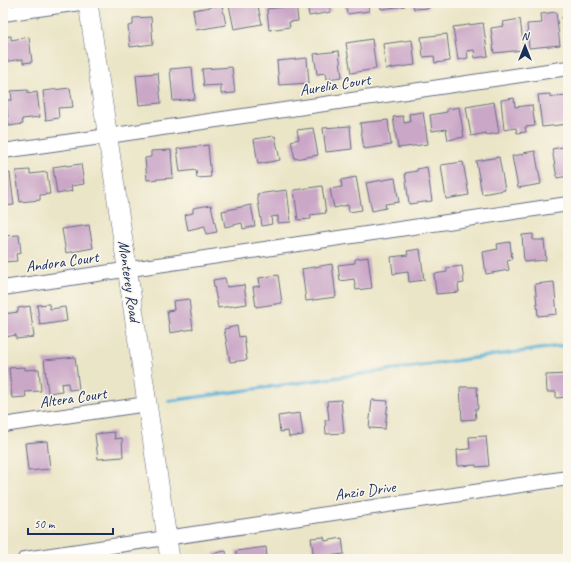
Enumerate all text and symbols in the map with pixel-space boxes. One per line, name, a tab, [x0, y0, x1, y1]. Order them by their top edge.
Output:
north arrow	[505, 26, 545, 66]
text: N	[522, 29, 531, 43]
street label: Aurelia Court	[298, 69, 374, 100]
street label: Monterey Road	[113, 239, 145, 326]
street label: Andora Court	[24, 247, 101, 277]
street label: Altera Court	[38, 383, 109, 413]
street label: Anzio Drive	[333, 477, 398, 505]
scale bar	[28, 510, 113, 536]
text: 50 m	[34, 516, 56, 532]

